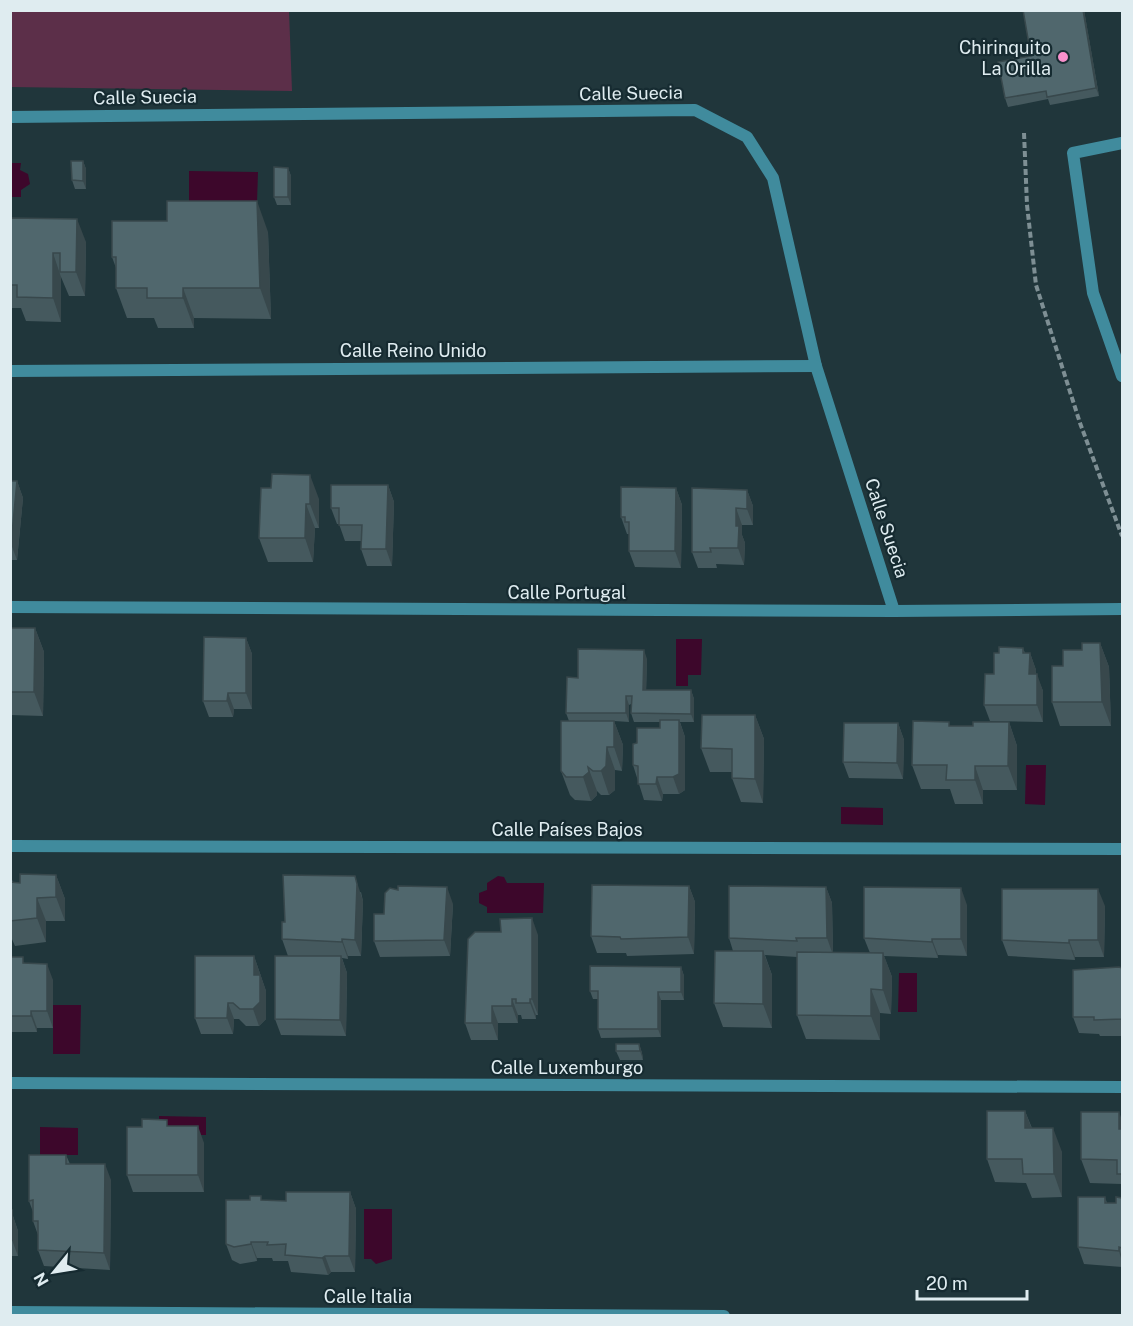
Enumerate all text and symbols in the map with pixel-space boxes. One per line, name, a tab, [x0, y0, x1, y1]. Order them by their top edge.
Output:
place label: Chirinquito La Orilla	[959, 37, 1051, 79]
marker: Chirinquito La Orilla	[1056, 50, 1070, 64]
street label: Calle Suecia	[579, 82, 683, 104]
street label: Calle Suecia	[93, 86, 197, 108]
street label: Calle Reino Unido	[340, 340, 486, 361]
street label: Calle Suecia	[861, 475, 913, 581]
street label: Calle Portugal	[508, 582, 626, 603]
street label: Calle Países Bajos	[491, 819, 643, 840]
street label: Calle Luxemburgo	[491, 1057, 643, 1078]
north arrow	[24, 1242, 84, 1302]
scale bar	[917, 1263, 1026, 1301]
text: N	[30, 1269, 53, 1289]
text: 20 m	[926, 1273, 968, 1294]
street label: Calle Italia	[324, 1286, 412, 1307]

